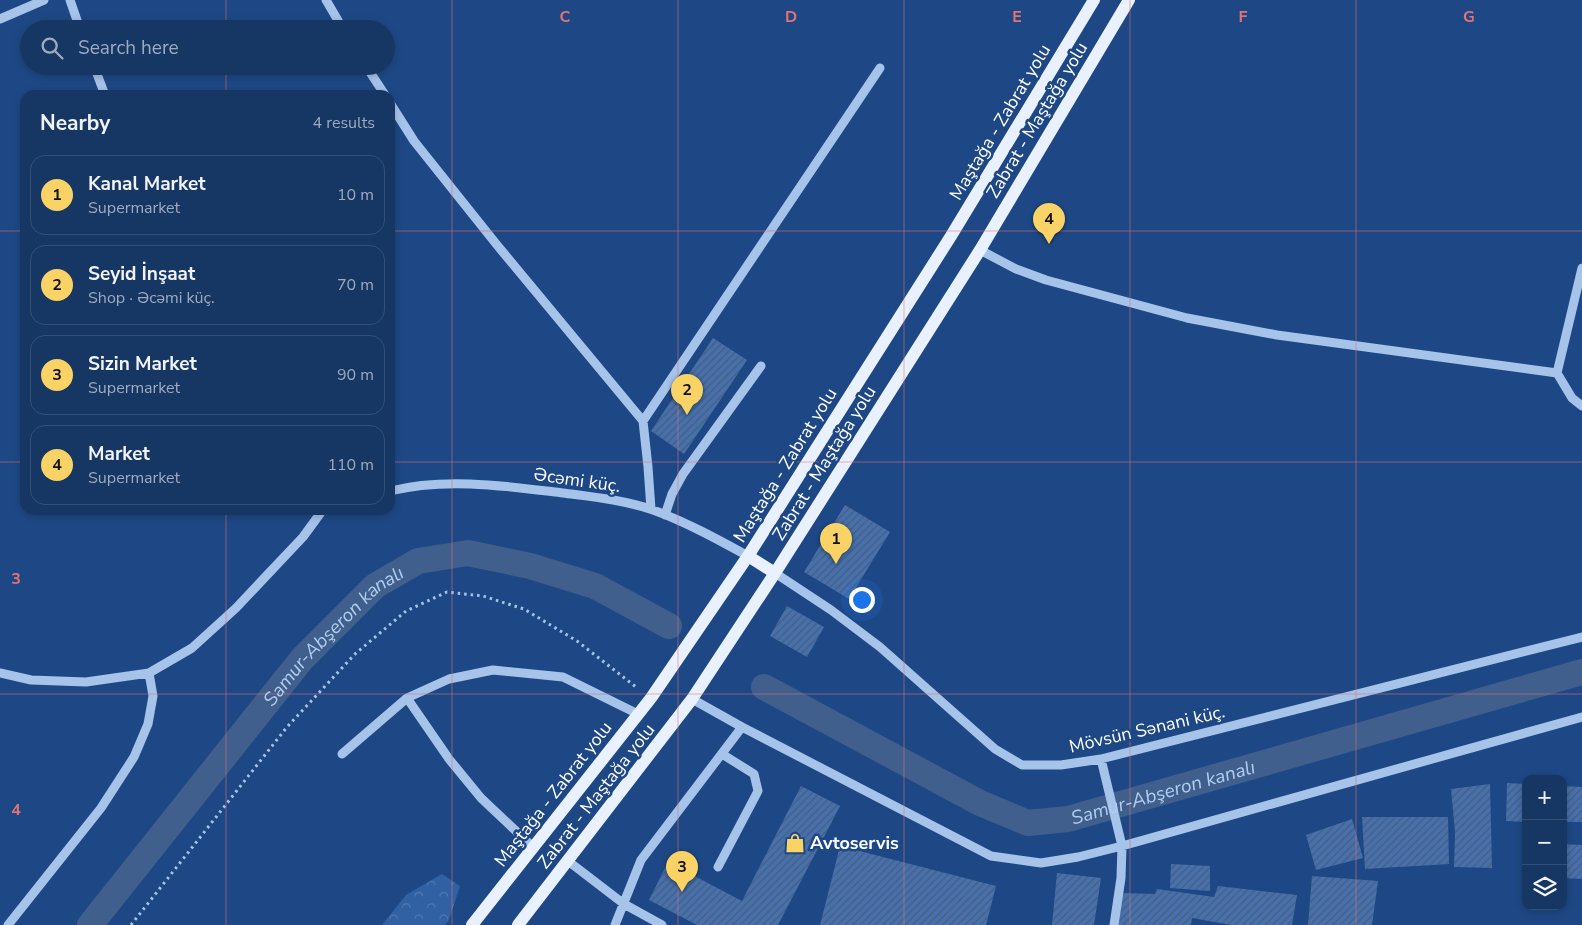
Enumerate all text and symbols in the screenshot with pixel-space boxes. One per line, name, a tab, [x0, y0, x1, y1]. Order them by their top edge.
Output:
text: C	[560, 6, 571, 28]
text: D	[785, 6, 797, 28]
text: E	[1012, 6, 1022, 28]
text: F	[1239, 6, 1248, 28]
text: G	[1463, 6, 1475, 28]
search box	[20, 20, 395, 75]
icon: search	[38, 34, 66, 62]
text: Search here	[78, 35, 179, 61]
street label: Zabrat - Maştağa yolu	[981, 37, 1093, 203]
street label: Maştağa - Zabrat yolu	[944, 39, 1056, 205]
text: Nearby	[40, 109, 110, 137]
text: 4 results	[313, 112, 375, 134]
text: Kanal Market	[88, 171, 206, 197]
text: 1	[52, 184, 62, 206]
text: 10 m	[337, 184, 374, 206]
text: Supermarket	[88, 197, 180, 219]
pin: 4	[1033, 203, 1065, 244]
text: Seyid İnşaat	[88, 261, 195, 287]
text: 2	[52, 274, 62, 296]
text: 70 m	[337, 274, 374, 296]
text: Shop · Əcəmi küç.	[88, 287, 215, 309]
text: Sizin Market	[88, 351, 197, 377]
text: 3	[52, 364, 62, 386]
text: 90 m	[337, 364, 374, 386]
pin: 2	[671, 374, 703, 415]
text: Supermarket	[88, 377, 180, 399]
street label: Zabrat - Maştağa yolu	[767, 381, 881, 545]
street label: Maştağa - Zabrat yolu	[728, 383, 842, 547]
text: Market	[88, 441, 150, 467]
text: 4	[52, 454, 62, 476]
text: 110 m	[327, 454, 374, 476]
street label: Əcəmi küç.	[532, 462, 622, 498]
text: Supermarket	[88, 467, 180, 489]
pin: 1	[820, 523, 852, 564]
water label: Samur-Abşeron kanalı	[258, 560, 409, 712]
text: 3	[11, 568, 21, 590]
your location	[849, 587, 875, 613]
street label: Mövsün Sənani küç.	[1067, 699, 1227, 759]
street label: Maştağa - Zabrat yolu	[489, 716, 617, 872]
street label: Zabrat - Maştağa yolu	[532, 718, 660, 874]
water label: Samur-Abşeron kanalı	[1068, 754, 1258, 832]
map controls	[1522, 775, 1567, 910]
button: +	[1522, 775, 1567, 820]
text: 4	[11, 799, 21, 821]
button: −	[1522, 820, 1567, 865]
place label: Avtoservis	[810, 831, 899, 855]
shop icon: Avtoservis	[784, 832, 806, 854]
pin: 3	[666, 851, 698, 892]
button: layers	[1522, 865, 1567, 910]

